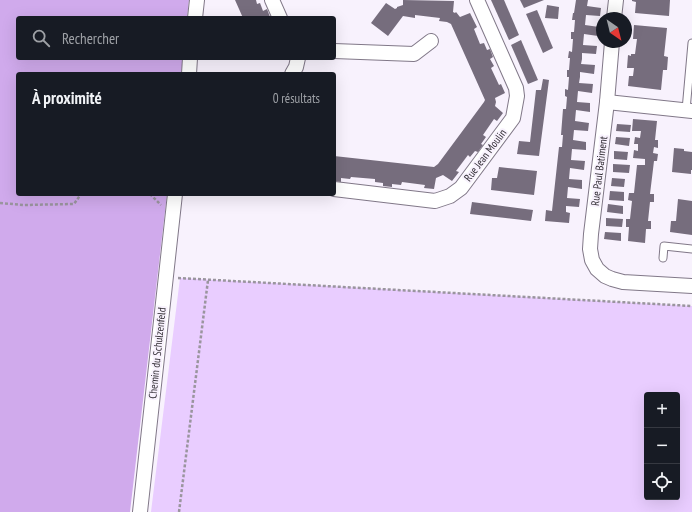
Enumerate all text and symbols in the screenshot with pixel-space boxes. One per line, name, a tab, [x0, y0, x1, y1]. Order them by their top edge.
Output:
north arrow	[596, 12, 632, 48]
search box	[16, 16, 336, 60]
icon: search	[30, 27, 52, 49]
text: Rechercher	[62, 29, 119, 48]
text: À proximité	[32, 87, 102, 109]
text: 0 résultats	[273, 90, 320, 107]
street label: Rue Jean Moulin	[461, 126, 509, 184]
street label: Rue Paul Batiment	[588, 135, 610, 207]
street label: Chemin du Schulzenfeld	[145, 306, 169, 399]
map controls	[644, 392, 680, 500]
button: +	[644, 392, 680, 428]
button: −	[644, 428, 680, 464]
button: locate	[644, 464, 680, 500]

